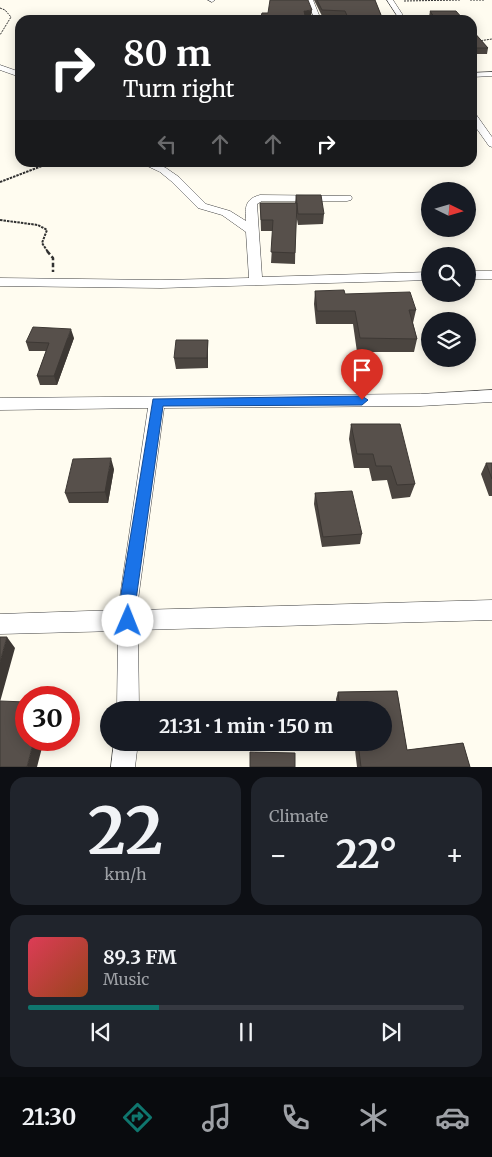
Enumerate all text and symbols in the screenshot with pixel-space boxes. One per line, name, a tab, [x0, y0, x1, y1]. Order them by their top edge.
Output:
text: 80 m	[123, 32, 211, 76]
icon: right	[40, 35, 105, 100]
text: Turn right	[123, 75, 234, 103]
icon: left	[153, 130, 181, 158]
icon: ahead	[206, 130, 234, 158]
icon: ahead	[259, 130, 287, 158]
icon: right	[312, 130, 340, 158]
north arrow	[421, 182, 476, 238]
map controls	[421, 182, 476, 367]
button: search	[421, 247, 476, 302]
button: layers	[421, 312, 476, 367]
pin	[341, 349, 383, 400]
icon: arrive	[348, 356, 376, 384]
position arrow	[101, 594, 153, 646]
speed limit sign: 30	[15, 686, 80, 751]
text: 21:31 · 1 min · 150 m	[159, 714, 333, 738]
text: 22	[88, 790, 163, 872]
text: Climate	[269, 806, 328, 826]
text: 22°	[336, 831, 397, 878]
text: −	[269, 837, 288, 873]
text: +	[445, 837, 464, 873]
text: km/h	[104, 864, 147, 884]
text: 89.3 FM	[103, 945, 177, 969]
text: Music	[103, 969, 149, 989]
icon: previous	[87, 1018, 115, 1046]
icon: pause	[232, 1018, 260, 1046]
icon: next	[377, 1018, 405, 1046]
icon: directions	[120, 1100, 155, 1135]
icon: music	[199, 1100, 234, 1135]
icon: phone	[278, 1100, 313, 1135]
icon: climate	[356, 1100, 391, 1135]
icon: car	[435, 1100, 470, 1135]
text: 21:30	[22, 1103, 76, 1131]

